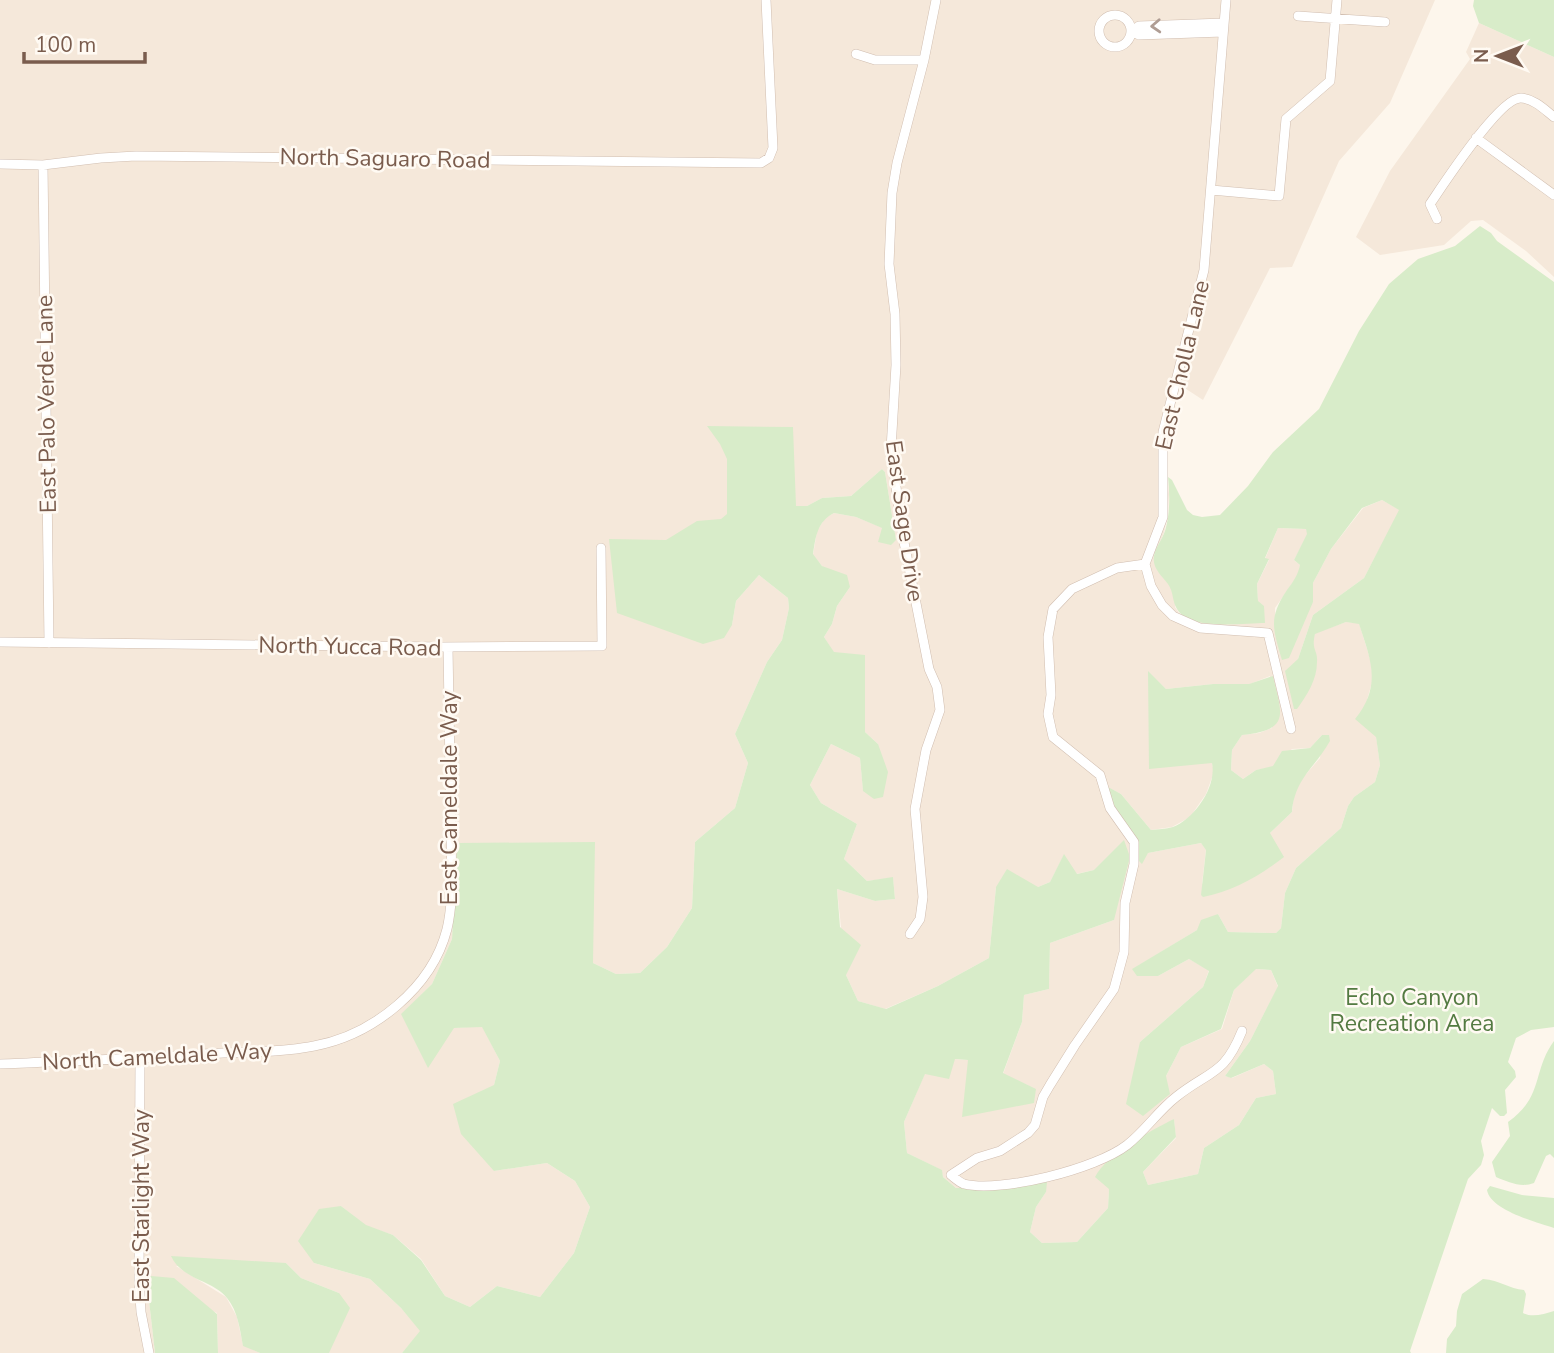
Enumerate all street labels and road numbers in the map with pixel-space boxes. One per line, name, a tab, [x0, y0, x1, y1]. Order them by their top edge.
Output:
street label: North Saguaro Road	[279, 141, 491, 176]
street label: East Cholla Lane	[1148, 277, 1217, 453]
street label: East Palo Verde Lane	[29, 295, 64, 513]
street label: East Sage Drive	[878, 438, 931, 604]
street label: North Yucca Road	[258, 629, 442, 664]
street label: East Cameldale Way	[434, 691, 465, 905]
street label: North Cameldale Way	[41, 1035, 273, 1078]
street label: East Starlight Way	[126, 1109, 157, 1303]

